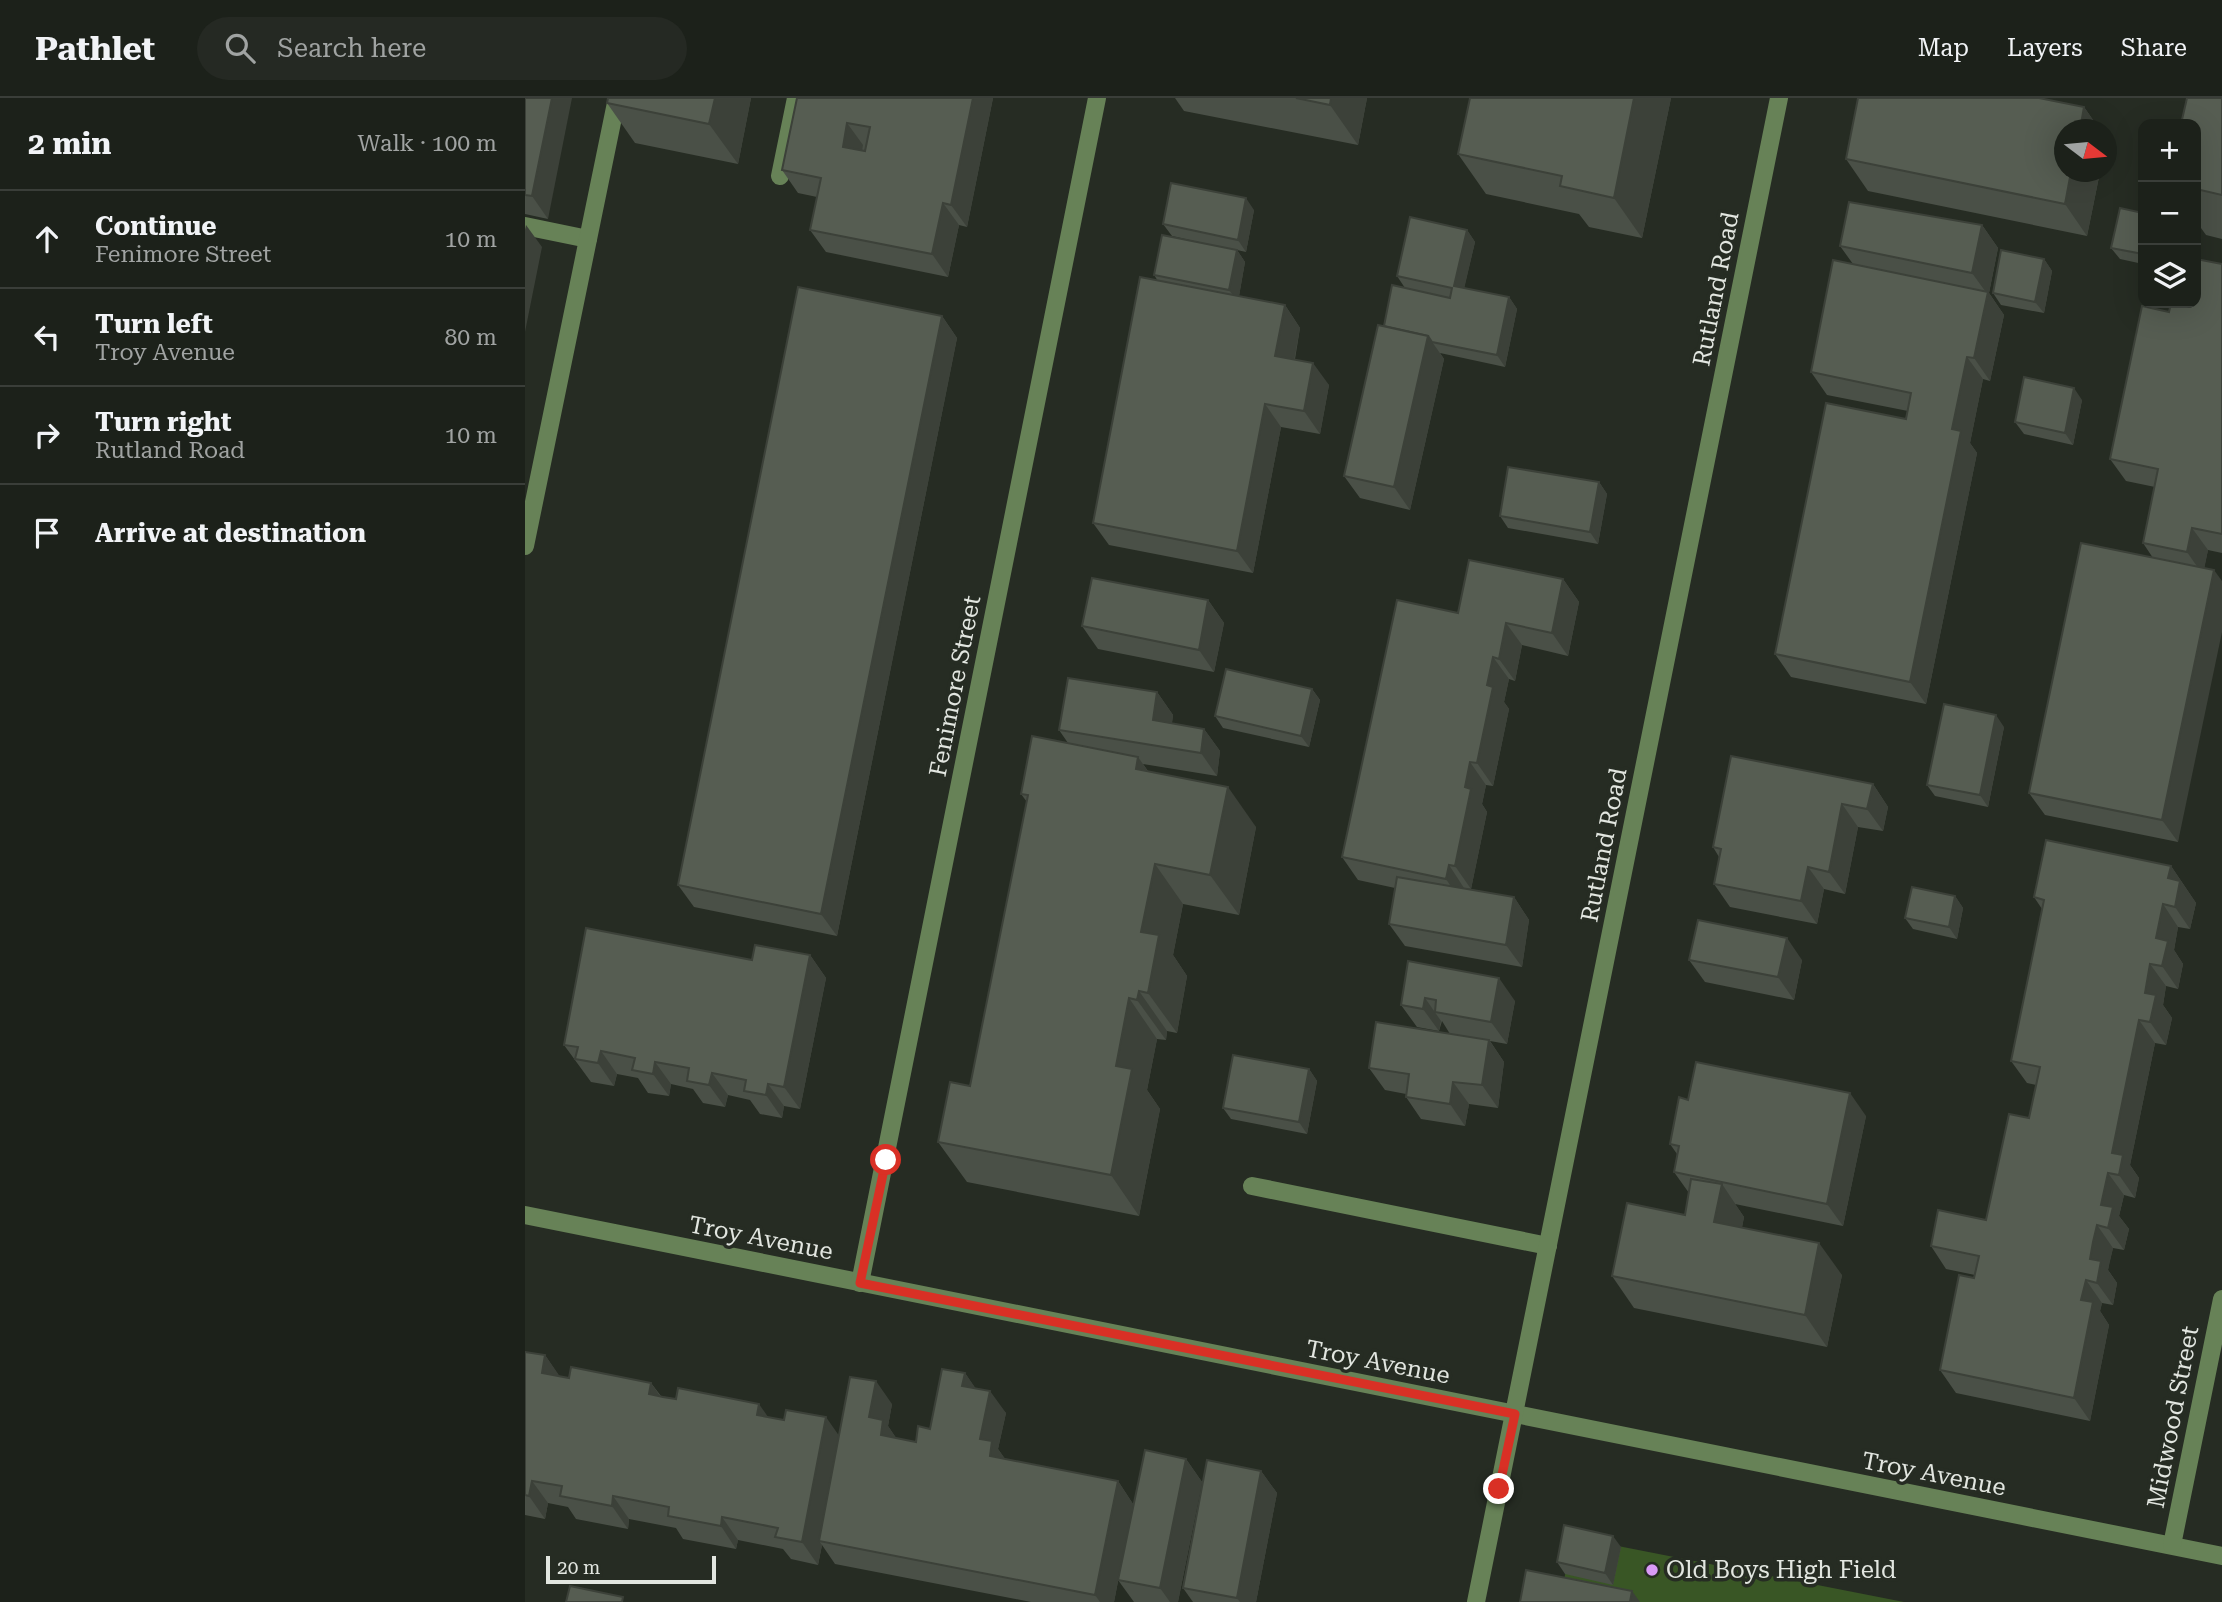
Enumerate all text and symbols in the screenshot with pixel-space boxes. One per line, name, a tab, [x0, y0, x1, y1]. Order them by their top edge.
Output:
search box	[197, 17, 687, 80]
text: Pathlet	[35, 29, 155, 68]
icon: search	[221, 29, 259, 67]
text: Search here	[277, 33, 426, 63]
text: Map	[1918, 34, 1969, 62]
text: Layers	[2007, 34, 2083, 62]
text: Share	[2121, 34, 2187, 62]
north arrow	[2054, 119, 2117, 182]
map controls	[2138, 119, 2201, 308]
button: +	[2138, 119, 2201, 182]
text: 2 min	[28, 126, 111, 161]
text: Walk · 100 m	[358, 130, 497, 157]
button: −	[2138, 182, 2201, 245]
street label: Rutland Road	[1687, 210, 1745, 368]
text: Continue	[95, 211, 217, 241]
icon: ahead	[28, 220, 66, 258]
text: 10 m	[444, 226, 497, 253]
text: Fenimore Street	[95, 241, 271, 268]
button: layers	[2138, 245, 2201, 308]
text: Turn left	[95, 309, 213, 339]
icon: left	[28, 318, 66, 356]
text: 80 m	[444, 324, 497, 351]
text: Troy Avenue	[95, 339, 235, 366]
text: Turn right	[95, 407, 231, 437]
icon: right	[28, 416, 66, 454]
text: 10 m	[444, 422, 497, 449]
text: Rutland Road	[95, 437, 245, 464]
icon: arrive	[28, 514, 66, 552]
text: Arrive at destination	[95, 518, 366, 548]
street label: Fenimore Street	[924, 593, 986, 779]
street label: Rutland Road	[1575, 766, 1633, 924]
route start	[870, 1144, 901, 1175]
street label: Troy Avenue	[687, 1210, 835, 1266]
street label: Midwood Street	[2142, 1323, 2204, 1510]
street label: Troy Avenue	[1304, 1334, 1452, 1390]
street label: Troy Avenue	[1860, 1446, 2008, 1502]
route end	[1483, 1473, 1514, 1504]
scale bar	[546, 1553, 716, 1585]
text: 20 m	[557, 1556, 600, 1579]
place label: Old Boys High Field	[1666, 1556, 1896, 1584]
marker: Old Boys High Field	[1644, 1562, 1660, 1578]

